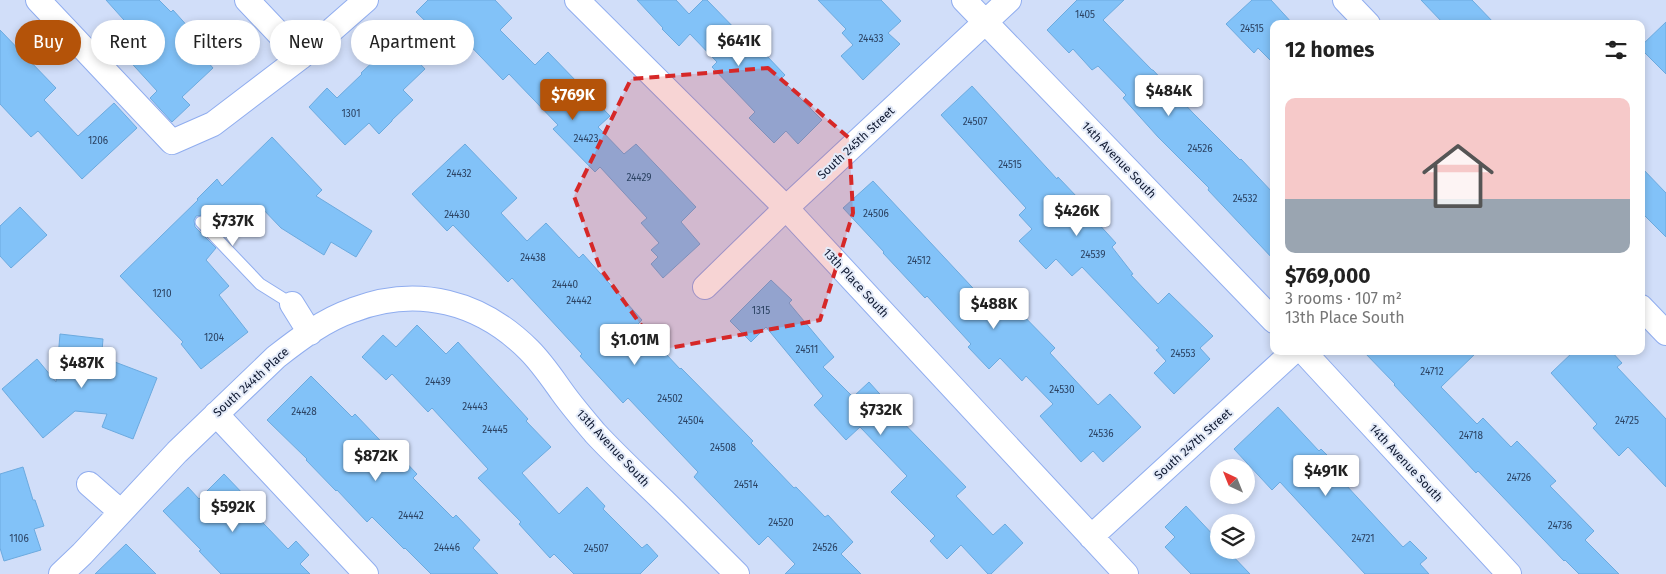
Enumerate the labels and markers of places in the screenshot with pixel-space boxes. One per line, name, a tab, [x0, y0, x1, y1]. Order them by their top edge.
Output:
pin: $641K	[704, 24, 774, 67]
pin: $484K	[1134, 74, 1204, 117]
pin: $769K	[538, 78, 608, 121]
pin: $426K	[1042, 194, 1112, 237]
pin: $737K	[198, 204, 268, 247]
pin: $488K	[959, 288, 1029, 330]
pin: $1.01M	[594, 324, 676, 366]
pin: $487K	[47, 346, 117, 389]
pin: $732K	[846, 394, 916, 436]
pin: $872K	[341, 440, 411, 482]
pin: $491K	[1291, 454, 1361, 497]
pin: $592K	[198, 490, 268, 533]

